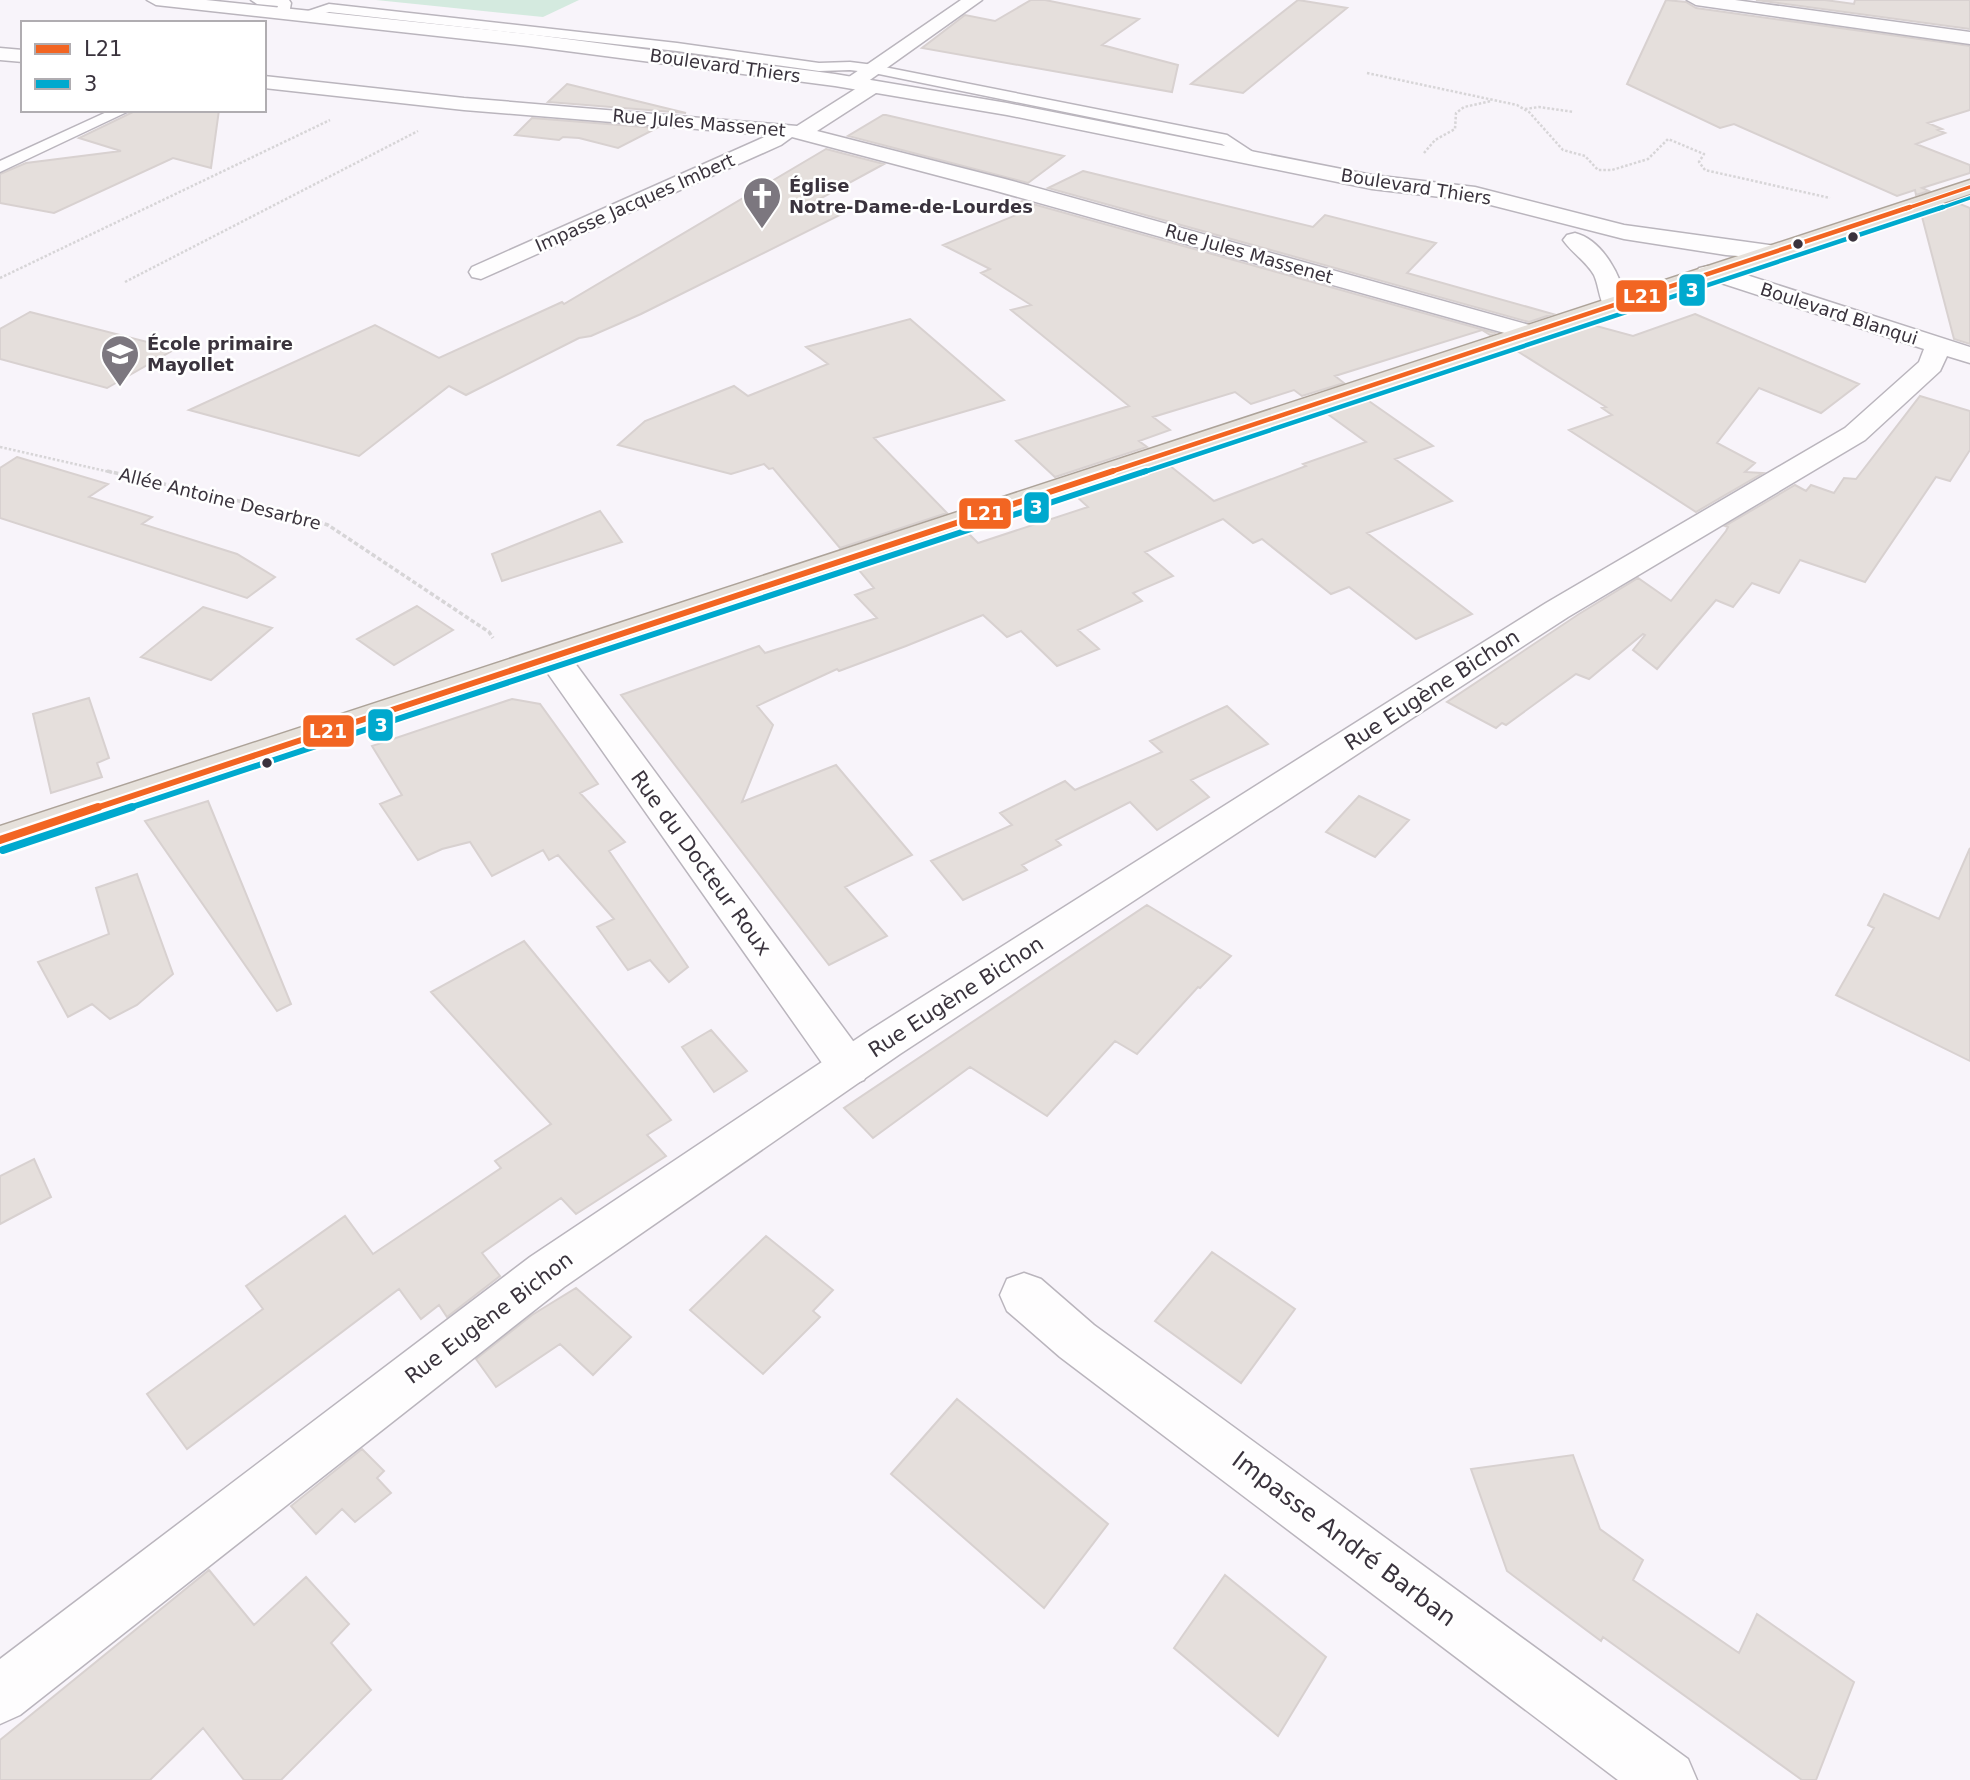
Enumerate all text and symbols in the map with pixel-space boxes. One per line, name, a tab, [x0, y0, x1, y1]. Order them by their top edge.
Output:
legend	[21, 21, 266, 112]
text: L21	[84, 37, 122, 61]
street label: Boulevard Thiers	[648, 45, 802, 86]
text: 3	[84, 72, 97, 96]
street label: Rue Jules Massenet	[612, 104, 786, 141]
street label: Impasse Jacques Imbert	[532, 149, 738, 256]
street label: Boulevard Thiers	[1339, 164, 1493, 209]
church icon: Église Notre-Dame-de-Lourdes	[741, 175, 783, 230]
place label: Église Notre-Dame-de-Lourdes	[789, 175, 1033, 217]
street label: Rue Jules Massenet	[1163, 219, 1336, 288]
unlabelled marker	[1846, 230, 1860, 244]
unlabelled marker	[1791, 237, 1805, 251]
line badge: 3	[1678, 273, 1706, 307]
street label: Boulevard Blanqui	[1758, 278, 1921, 349]
line badge: L21	[1615, 279, 1668, 313]
text: 3	[1685, 279, 1699, 301]
text: L21	[1623, 285, 1661, 307]
school or university icon: École primaire Mayollet	[99, 333, 141, 388]
place label: École primaire Mayollet	[147, 333, 293, 375]
street label: Allée Antoine Desarbre	[117, 463, 323, 534]
line badge: 3	[1023, 491, 1050, 524]
text: 3	[1029, 496, 1043, 518]
line badge: L21	[958, 497, 1012, 530]
text: L21	[966, 502, 1004, 524]
street label: Rue Eugène Bichon	[1340, 625, 1524, 755]
line badge: 3	[367, 708, 394, 742]
line badge: L21	[302, 714, 355, 748]
text: 3	[374, 714, 388, 736]
text: L21	[309, 720, 347, 742]
unlabelled marker	[260, 756, 274, 770]
street label: Rue du Docteur Roux	[626, 766, 776, 960]
street label: Rue Eugène Bichon	[864, 932, 1048, 1062]
street label: Rue Eugène Bichon	[400, 1247, 578, 1389]
street label: Impasse André Barban	[1227, 1446, 1461, 1632]

